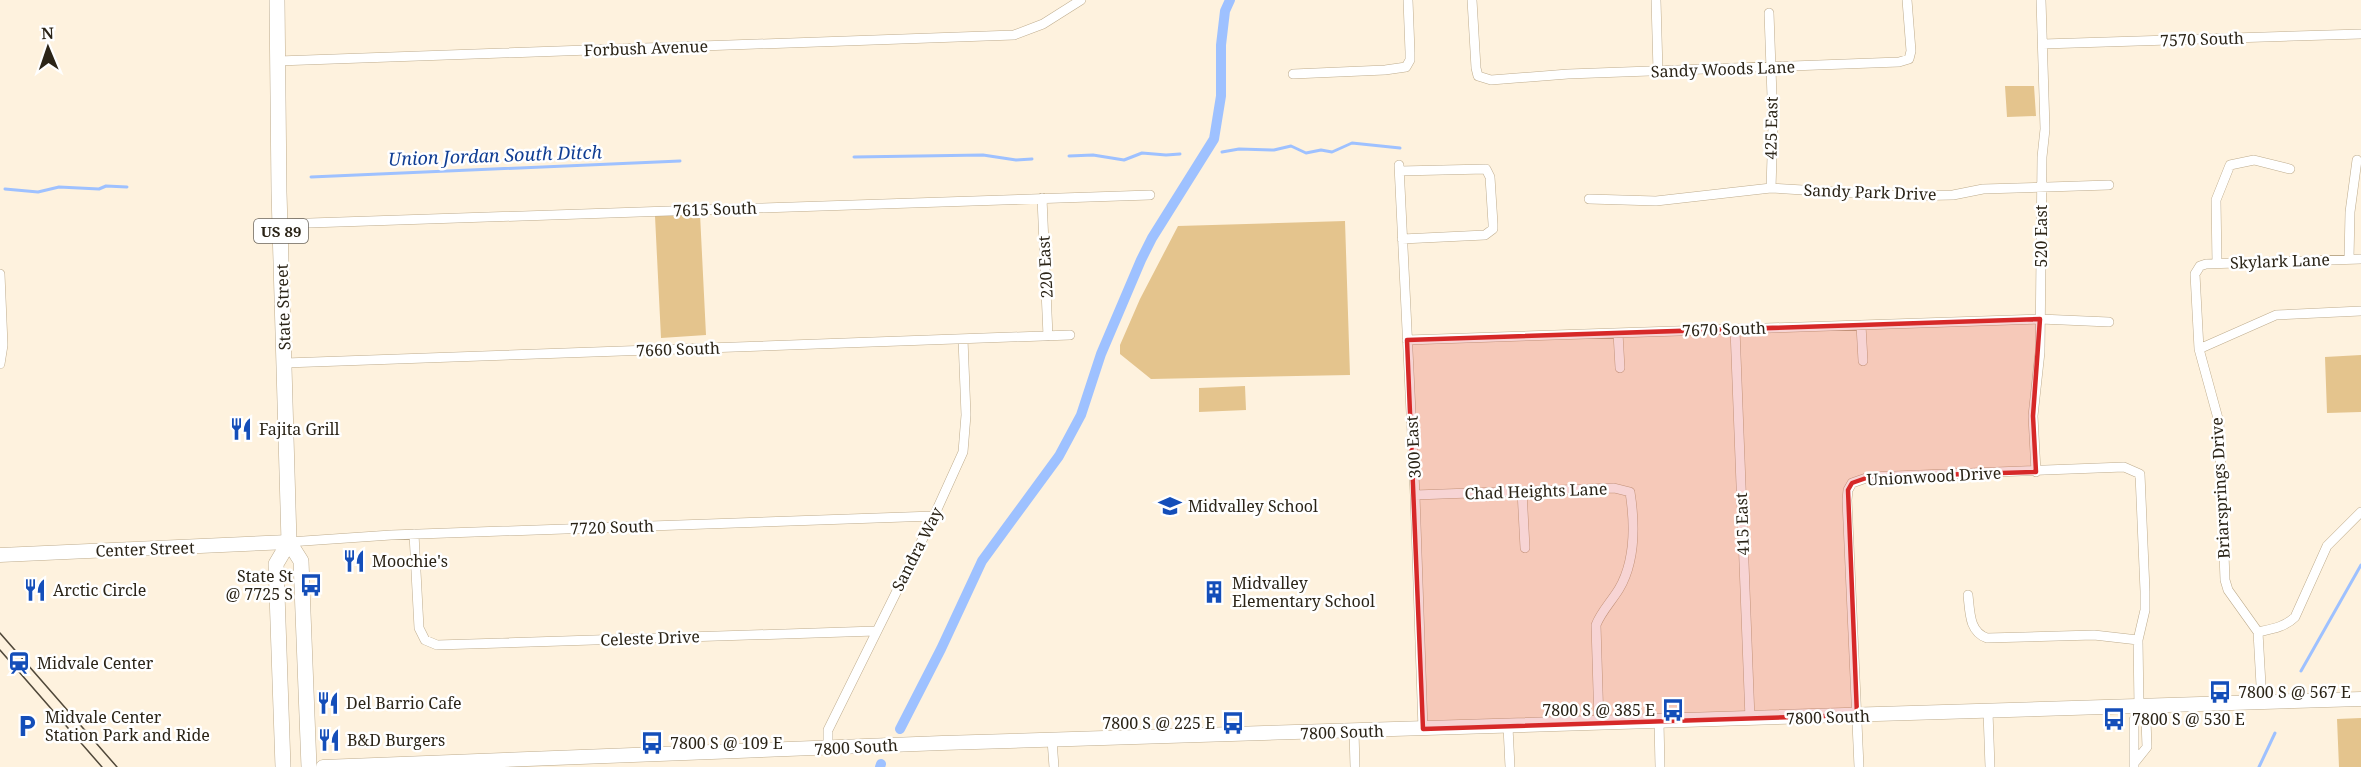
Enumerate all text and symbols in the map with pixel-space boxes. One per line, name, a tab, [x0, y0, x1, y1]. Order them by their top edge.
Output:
north arrow	[18, 18, 78, 78]
text: N	[41, 22, 55, 44]
street label: 7570 South	[2160, 27, 2244, 51]
street label: Forbush Avenue	[584, 35, 708, 61]
street label: Sandy Woods Lane	[1650, 55, 1796, 83]
street label: 425 East	[1759, 96, 1783, 160]
water label: Union Jordan South Ditch	[388, 139, 603, 171]
street label: Sandy Park Drive	[1803, 179, 1937, 205]
street label: 7615 South	[673, 197, 757, 221]
street label: 520 East	[2030, 204, 2052, 267]
road number: US 89	[254, 219, 308, 243]
street label: 220 East	[1032, 235, 1058, 299]
street label: Skylark Lane	[2230, 248, 2330, 274]
street label: State Street	[270, 263, 295, 351]
street label: 7670 South	[1682, 317, 1766, 341]
street label: 7660 South	[636, 337, 720, 361]
street label: 300 East	[1400, 415, 1426, 479]
restaurant icon: Fajita Grill	[228, 416, 254, 442]
street label: Briarsprings Drive	[2205, 417, 2235, 559]
place label: Fajita Grill	[259, 418, 340, 440]
street label: Unionwood Drive	[1866, 461, 2002, 491]
street label: Chad Heights Lane	[1464, 478, 1608, 504]
street label: 415 East	[1730, 492, 1754, 556]
school or university icon: Midvalley School	[1157, 493, 1183, 519]
place label: Midvalley School	[1188, 495, 1318, 517]
street label: Sandra Way	[886, 502, 948, 595]
street label: 7720 South	[570, 515, 654, 539]
street label: Center Street	[95, 536, 195, 562]
restaurant icon: Moochie's	[341, 548, 367, 574]
place label: Moochie's	[372, 550, 448, 572]
place label: State St @ 7725 S	[225, 565, 293, 605]
bus stop icon: State St @ 7725 S	[298, 572, 324, 598]
place label: Midvalley Elementary School	[1232, 572, 1375, 612]
restaurant icon: Arctic Circle	[22, 577, 48, 603]
place label: Arctic Circle	[53, 579, 146, 601]
building icon: Midvalley Elementary School	[1201, 579, 1227, 605]
street label: Celeste Drive	[600, 625, 700, 651]
station icon: Midvale Center	[6, 650, 32, 676]
place label: Midvale Center	[37, 652, 154, 674]
bus stop icon: 7800 S @ 567 E	[2207, 679, 2233, 705]
place label: 7800 S @ 567 E	[2238, 681, 2351, 703]
restaurant icon: Del Barrio Cafe	[315, 690, 341, 716]
place label: Del Barrio Cafe	[346, 692, 462, 714]
bus stop icon: 7800 S @ 385 E	[1660, 697, 1686, 723]
place label: 7800 S @ 385 E	[1542, 699, 1655, 721]
street label: 7800 South	[1786, 705, 1870, 729]
place label: Midvale Center Station Park and Ride	[45, 706, 210, 746]
bus stop icon: 7800 S @ 530 E	[2101, 706, 2127, 732]
place label: 7800 S @ 530 E	[2132, 708, 2245, 730]
bus stop icon: 7800 S @ 225 E	[1220, 710, 1246, 736]
place label: 7800 S @ 225 E	[1102, 712, 1215, 734]
parking icon: Midvale Center Station Park and Ride	[14, 713, 40, 739]
street label: 7800 South	[1300, 720, 1384, 744]
restaurant icon: B&D Burgers	[316, 727, 342, 753]
place label: B&D Burgers	[347, 729, 445, 751]
bus stop icon: 7800 S @ 109 E	[639, 730, 665, 756]
place label: 7800 S @ 109 E	[670, 732, 783, 754]
street label: 7800 South	[814, 734, 898, 760]

